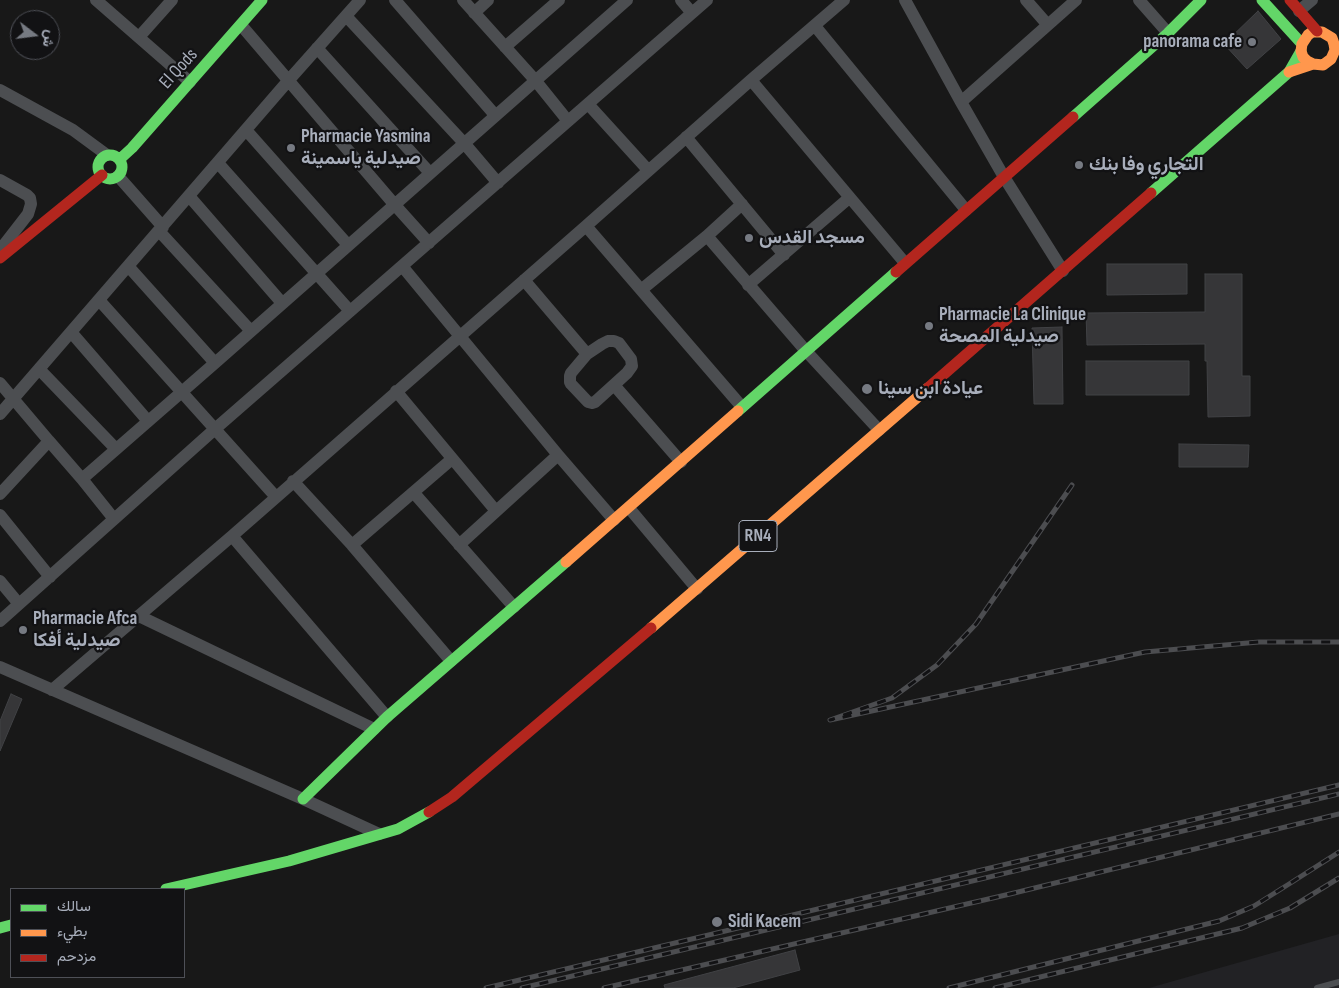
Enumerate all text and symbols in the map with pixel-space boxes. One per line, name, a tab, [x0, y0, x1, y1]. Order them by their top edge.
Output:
north arrow	[10, 10, 60, 60]
text: ش	[39, 28, 59, 49]
place label: panorama cafe	[1143, 31, 1242, 53]
marker: panorama cafe	[1246, 36, 1258, 48]
street label: El Qods	[155, 44, 203, 94]
place label: Pharmacie Yasmina صيدلية ياسمينة	[301, 126, 431, 170]
marker: Pharmacie Yasmina صيدلية ياسمينة	[285, 142, 297, 154]
place label: التجاري وفا بنك	[1089, 154, 1204, 176]
marker: التجاري وفا بنك	[1073, 159, 1085, 171]
place label: مسجد القدس	[759, 227, 865, 249]
marker: مسجد القدس	[743, 232, 755, 244]
place label: Pharmacie La Clinique صيدلية المصحة	[939, 304, 1086, 348]
marker: Pharmacie La Clinique صيدلية المصحة	[923, 320, 935, 332]
place label: عيادة ابن سينا	[878, 378, 983, 400]
marker: عيادة ابن سينا	[860, 382, 874, 396]
road number: RN4	[739, 520, 777, 552]
place label: Pharmacie Afca صيدلية أفكا	[33, 608, 137, 652]
marker: Pharmacie Afca صيدلية أفكا	[17, 624, 29, 636]
legend	[10, 888, 185, 978]
text: سالك	[57, 897, 91, 916]
place label: Sidi Kacem	[728, 911, 801, 933]
marker: Sidi Kacem	[710, 915, 724, 929]
text: بطيء	[57, 922, 87, 941]
text: مزدحم	[57, 947, 96, 966]

